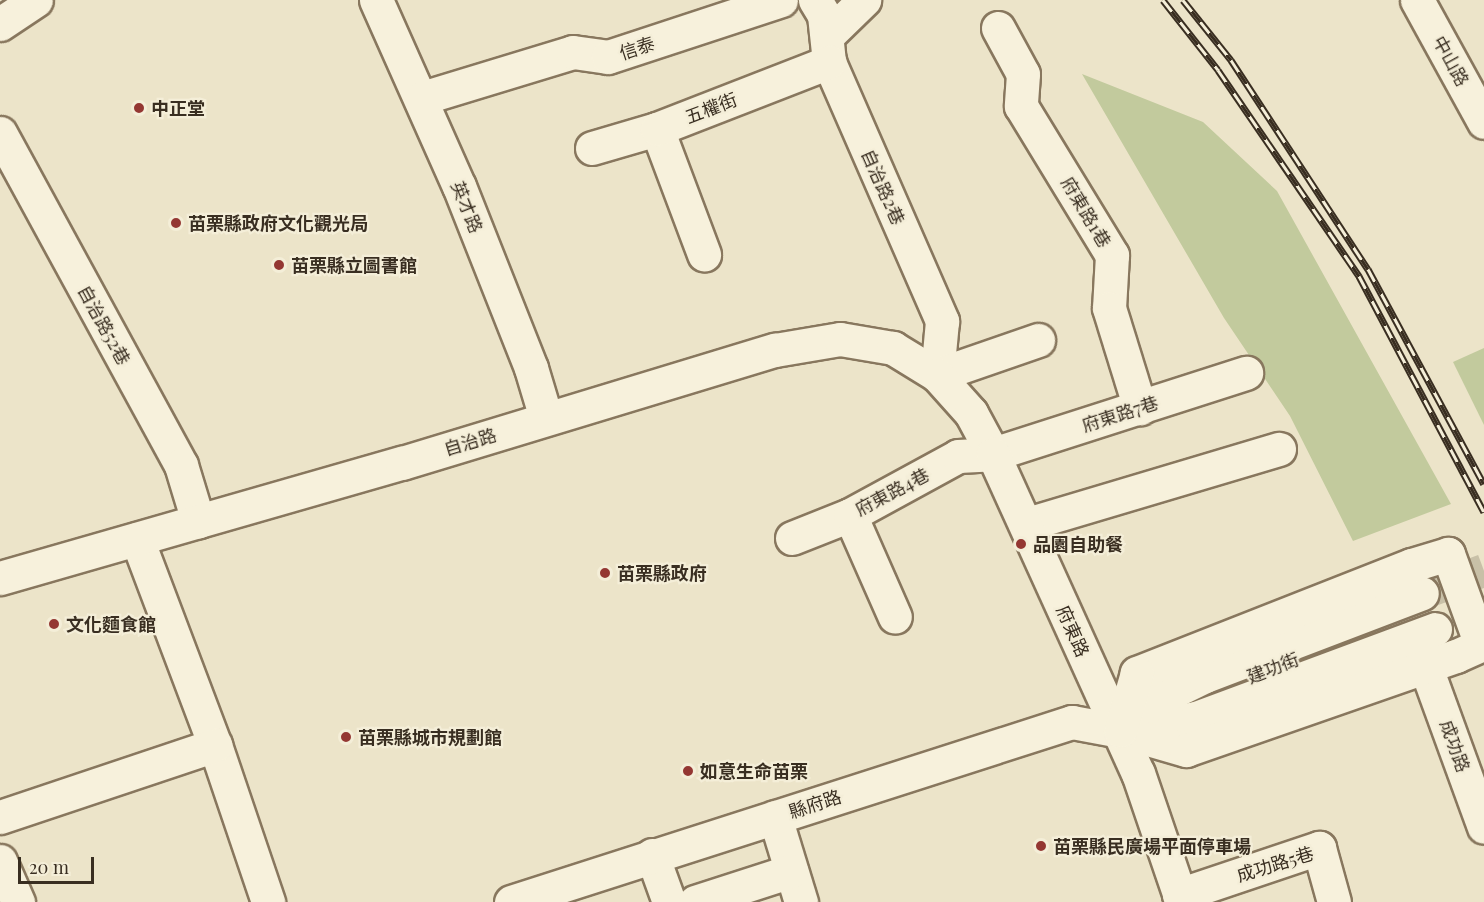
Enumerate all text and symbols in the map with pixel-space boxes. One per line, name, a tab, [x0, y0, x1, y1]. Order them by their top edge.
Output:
street label: 信泰	[617, 32, 657, 64]
street label: 中山路	[1428, 32, 1474, 90]
street label: 五權街	[682, 88, 740, 128]
place label: 中正堂	[151, 97, 205, 119]
marker: 中正堂	[132, 101, 146, 115]
street label: 自治路2巷	[857, 146, 909, 228]
street label: 府東路1巷	[1056, 173, 1116, 251]
street label: 英才路	[447, 178, 487, 236]
place label: 苗栗縣政府文化觀光局	[188, 212, 368, 234]
marker: 苗栗縣政府文化觀光局	[169, 216, 183, 230]
place label: 苗栗縣立圖書館	[291, 254, 417, 276]
marker: 苗栗縣立圖書館	[272, 258, 286, 272]
street label: 自治路52巷	[73, 281, 135, 369]
street label: 府東路7巷	[1079, 391, 1161, 437]
street label: 自治路	[441, 424, 499, 460]
street label: 府東路4巷	[851, 463, 933, 521]
place label: 品園自助餐	[1033, 533, 1123, 555]
marker: 品園自助餐	[1014, 537, 1028, 551]
place label: 苗栗縣政府	[617, 562, 707, 584]
marker: 苗栗縣政府	[598, 566, 612, 580]
street label: 府東路	[1052, 602, 1094, 660]
place label: 文化麵食館	[66, 613, 156, 635]
marker: 文化麵食館	[47, 617, 61, 631]
street label: 建功街	[1244, 648, 1302, 688]
street label: 成功路	[1436, 717, 1474, 775]
place label: 苗栗縣城市規劃館	[358, 726, 502, 748]
marker: 苗栗縣城市規劃館	[339, 730, 353, 744]
place label: 如意生命苗栗	[700, 760, 808, 782]
marker: 如意生命苗栗	[681, 764, 695, 778]
street label: 縣府路	[786, 785, 844, 823]
place label: 苗栗縣民廣場平面停車場	[1053, 835, 1251, 857]
marker: 苗栗縣民廣場平面停車場	[1034, 839, 1048, 853]
street label: 成功路5巷	[1234, 842, 1316, 886]
scale bar	[21, 845, 98, 883]
text: 20 m	[29, 855, 69, 879]

